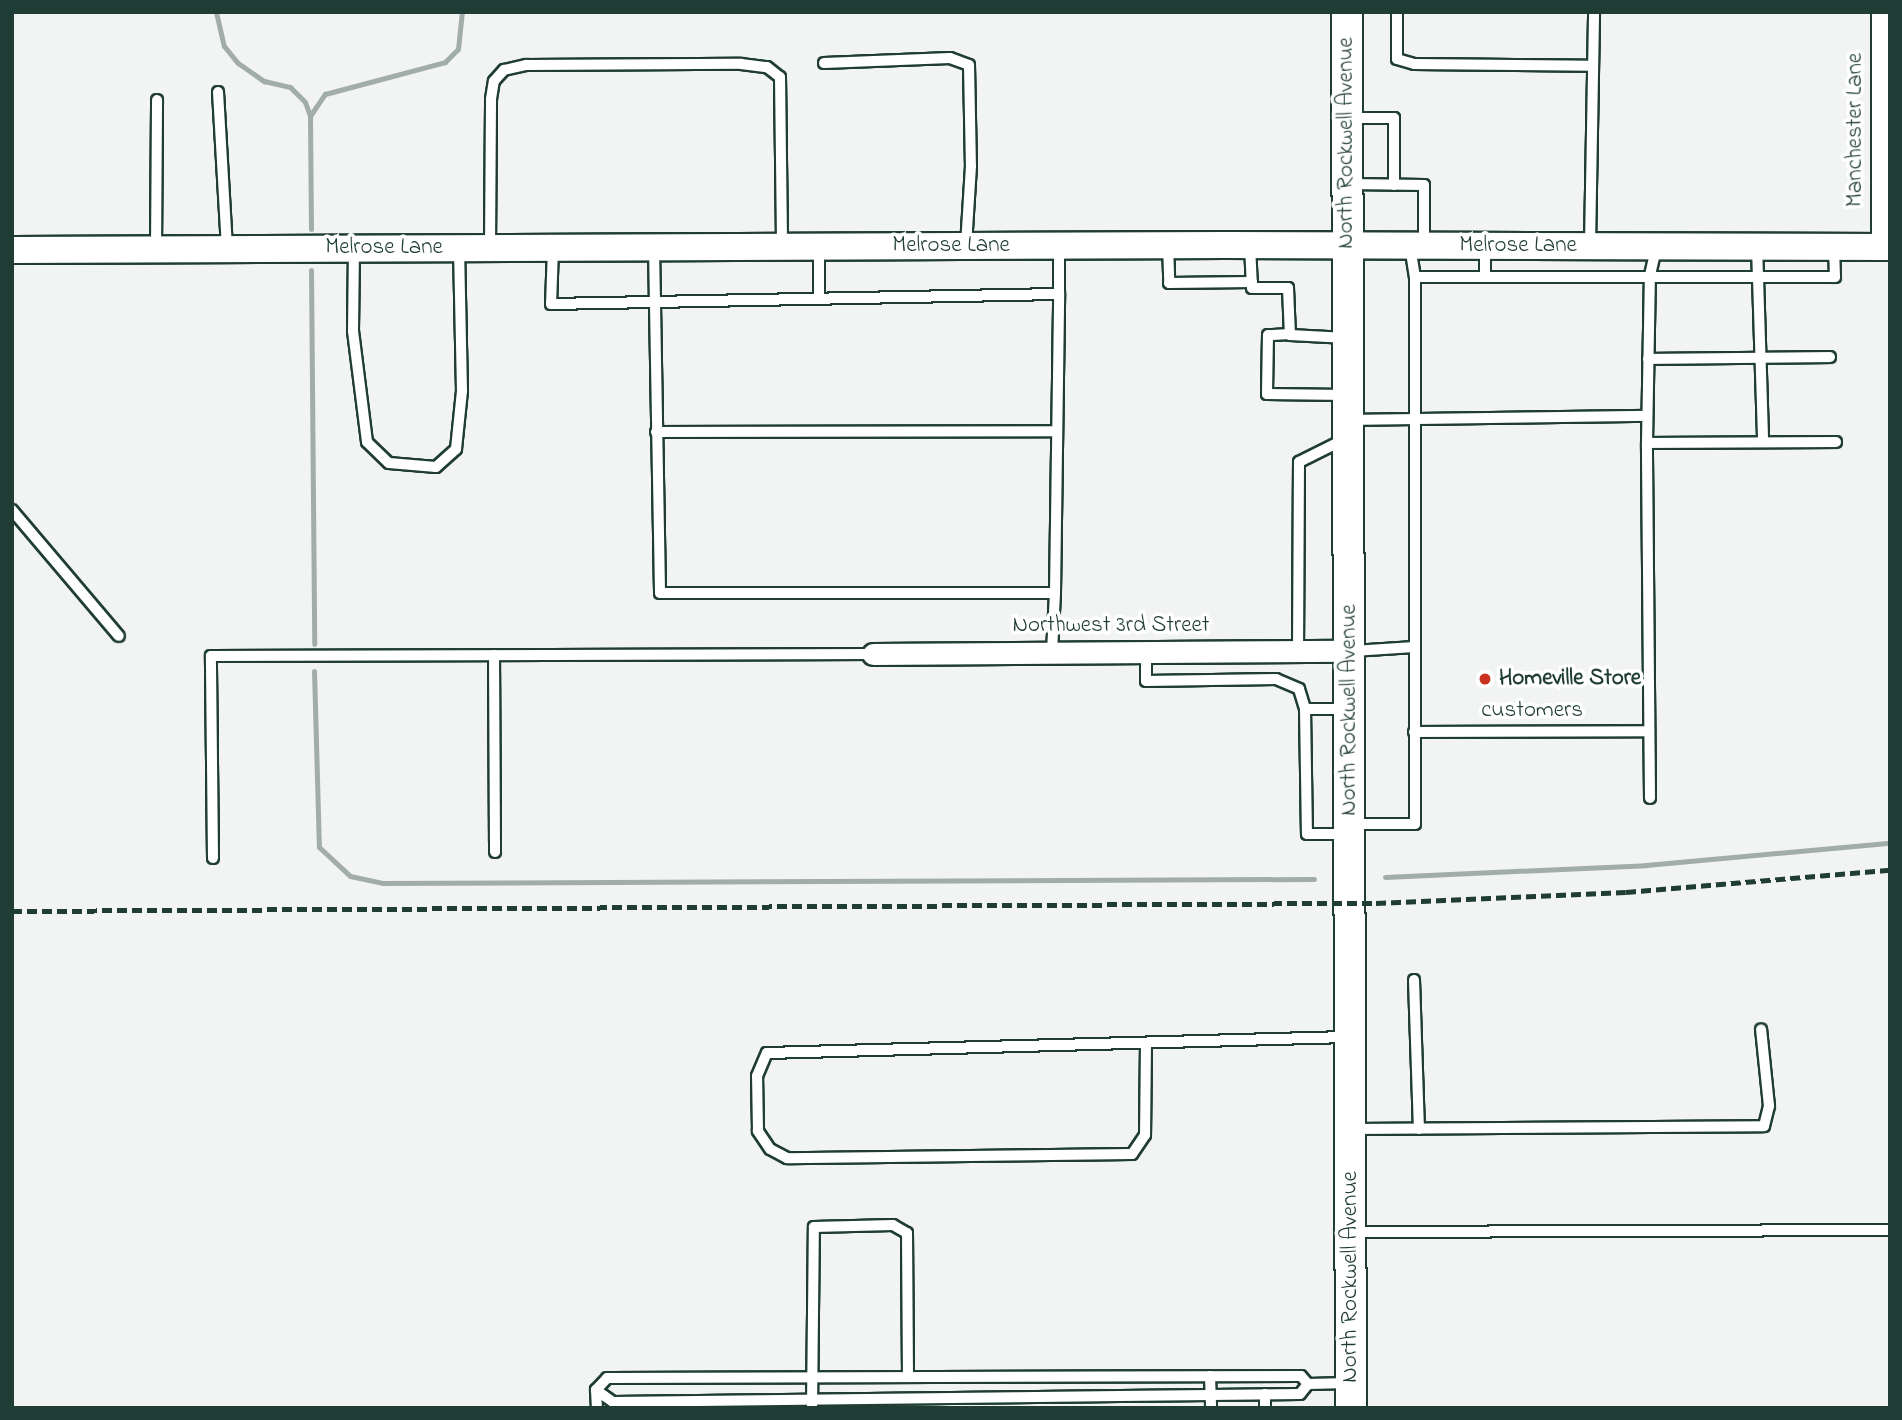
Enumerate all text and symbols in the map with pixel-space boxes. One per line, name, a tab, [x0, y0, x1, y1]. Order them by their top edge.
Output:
street label: North Rockwell Avenue	[1333, 37, 1361, 249]
street label: Manchester Lane	[1842, 53, 1870, 207]
street label: Melrose Lane	[892, 232, 1010, 260]
street label: Melrose Lane	[1459, 232, 1577, 260]
street label: Melrose Lane	[325, 234, 443, 262]
street label: North Rockwell Avenue	[1336, 604, 1364, 816]
street label: Northwest 3rd Street	[1012, 612, 1210, 640]
place label: Homeville Store	[1499, 665, 1641, 693]
marker: Homeville Store	[1477, 671, 1493, 687]
street label: customers	[1481, 697, 1583, 725]
street label: North Rockwell Avenue	[1337, 1171, 1365, 1383]

